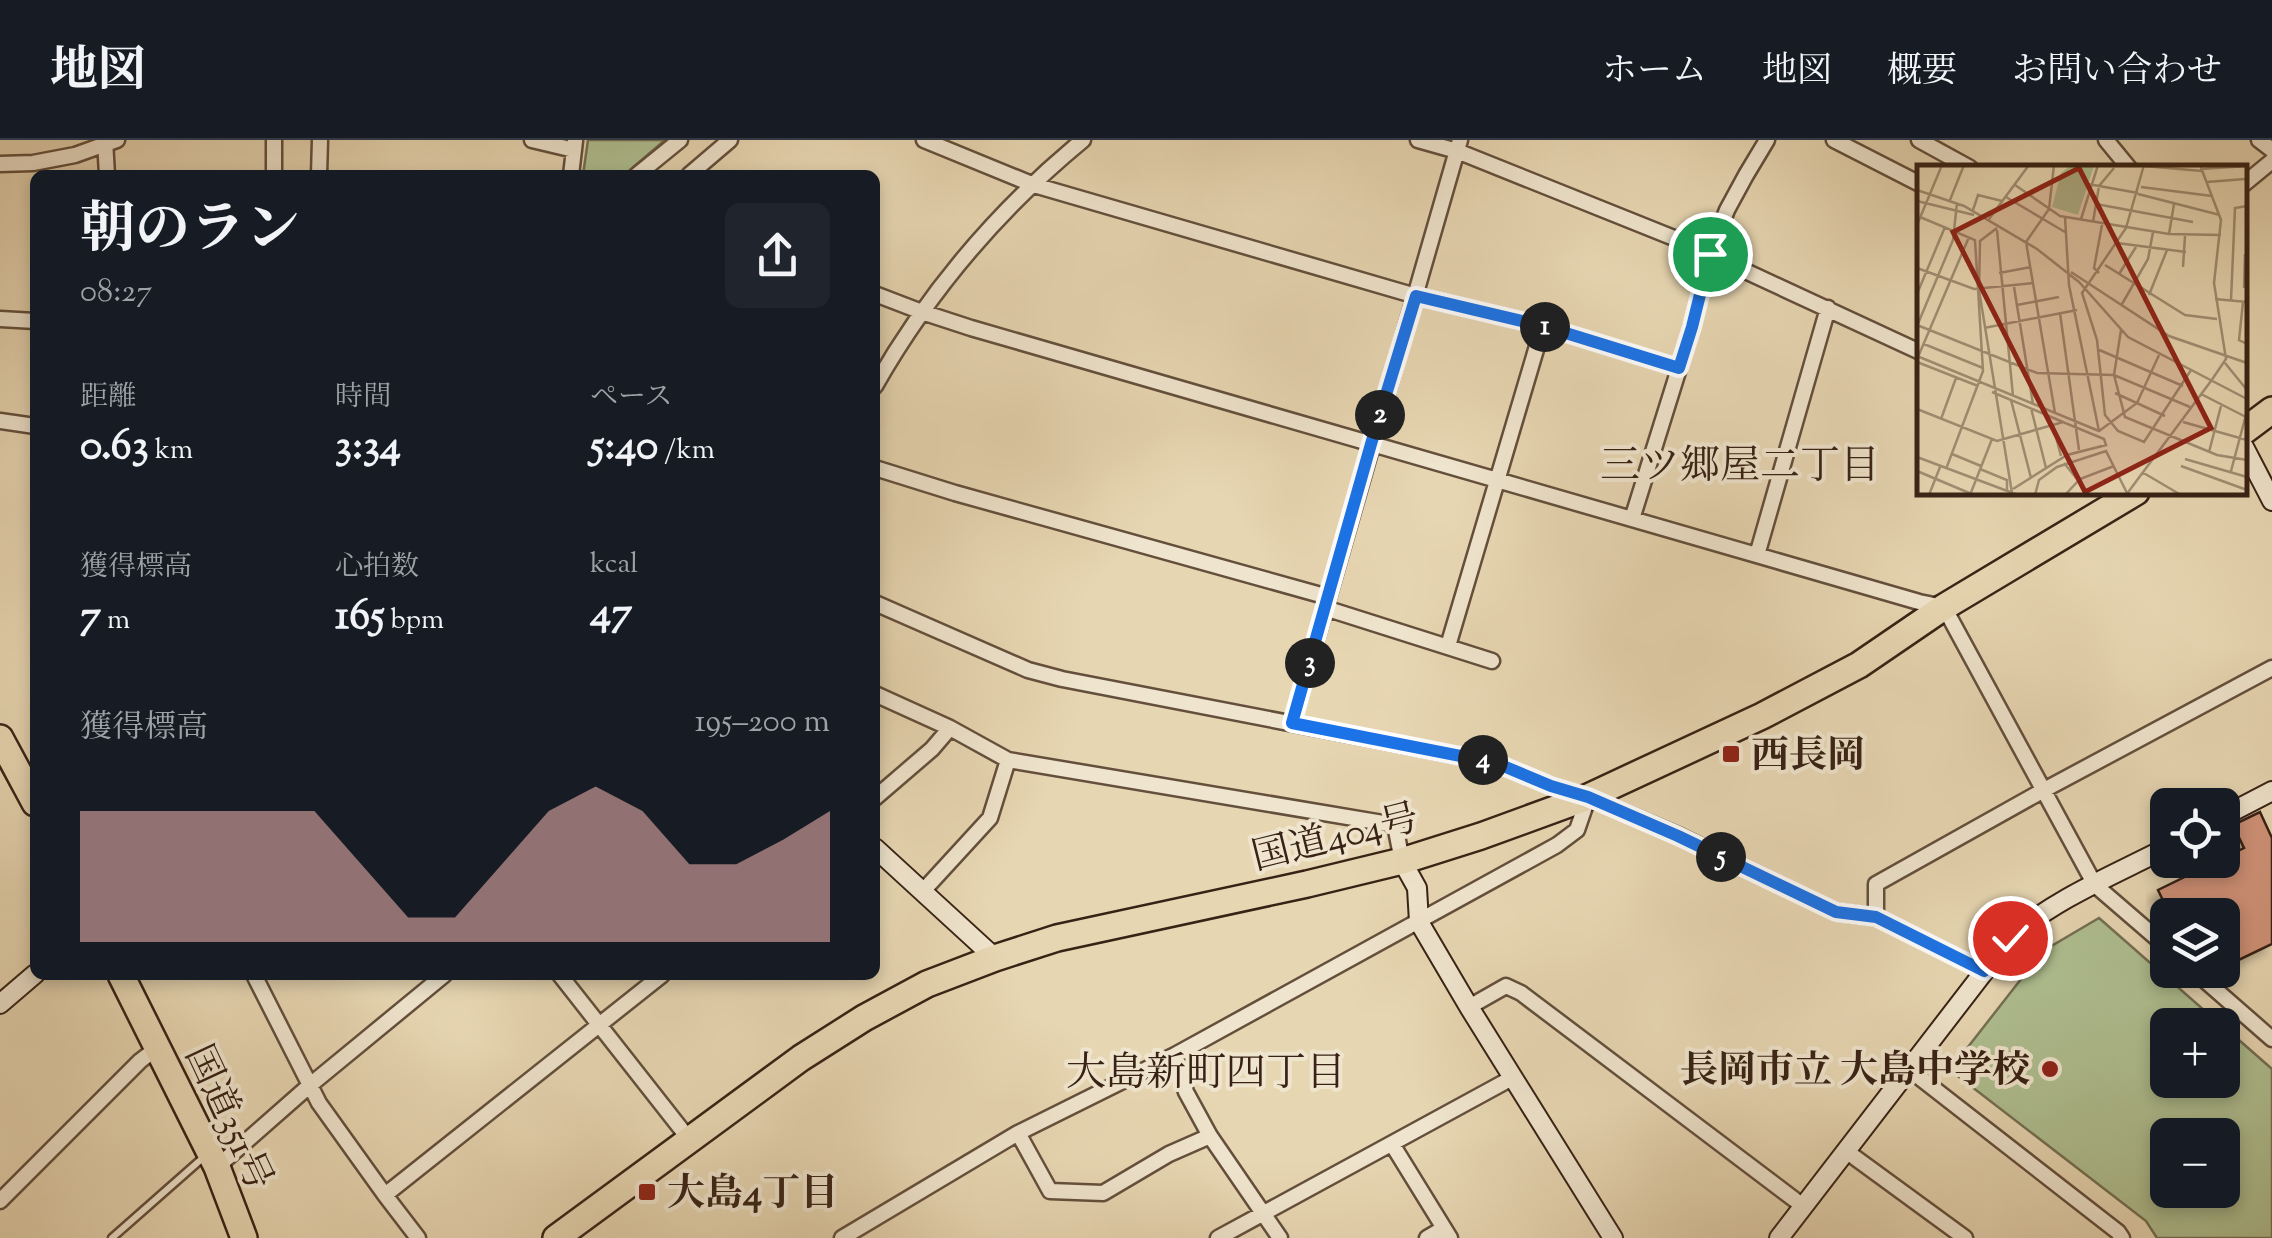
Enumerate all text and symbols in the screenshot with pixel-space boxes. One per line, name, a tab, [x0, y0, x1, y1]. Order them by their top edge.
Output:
text: 地図	[50, 39, 146, 108]
text: ホーム	[1602, 47, 1707, 98]
text: 地図	[1762, 47, 1832, 98]
text: 概要	[1887, 47, 1957, 98]
text: お問い合わせ	[2012, 47, 2222, 98]
inset map	[1917, 165, 2247, 495]
text: 朝のラン	[80, 193, 300, 272]
button: share	[725, 203, 830, 308]
pin	[1668, 212, 1753, 297]
icon: arrive	[1683, 227, 1738, 282]
text: 08:27	[80, 270, 152, 316]
pin: 1	[1520, 302, 1570, 352]
text: 1	[1540, 307, 1550, 347]
text: 距離	[80, 378, 136, 418]
text: 時間	[335, 378, 391, 418]
text: ペース	[590, 378, 673, 418]
pin: 2	[1355, 390, 1405, 440]
text: 2	[1373, 395, 1387, 435]
text: 0.63	[80, 418, 149, 478]
text: 3:34	[335, 418, 401, 478]
text: 5:40	[590, 418, 658, 478]
text: km	[149, 431, 193, 471]
text: /km	[658, 431, 715, 471]
district label: 三ツ郷屋二丁目	[1600, 440, 1880, 497]
text: kcal	[590, 545, 638, 585]
text: 獲得標高	[80, 548, 192, 588]
text: 心拍数	[335, 548, 419, 588]
text: 47	[590, 585, 632, 645]
text: 7	[80, 588, 101, 648]
text: 165	[335, 588, 385, 648]
text: m	[101, 601, 130, 641]
text: bpm	[385, 601, 444, 641]
pin: 3	[1285, 638, 1335, 688]
text: 3	[1304, 643, 1316, 683]
text: 195–200 m	[695, 700, 830, 746]
text: 獲得標高	[80, 706, 208, 752]
place label: 西長岡	[1751, 731, 1865, 785]
pin: 4	[1458, 735, 1508, 785]
text: 4	[1476, 740, 1490, 780]
marker: 西長岡	[1720, 743, 1742, 765]
map controls	[2150, 788, 2240, 1208]
button: locate	[2150, 788, 2240, 878]
street label: 国道404号	[1247, 793, 1425, 887]
pin: 5	[1696, 832, 1746, 882]
text: 5	[1716, 837, 1726, 877]
pin	[1968, 896, 2053, 981]
button: layers	[2150, 898, 2240, 988]
icon: check	[1983, 911, 2038, 966]
button: +	[2150, 1008, 2240, 1098]
street label: 国道351号	[169, 1037, 284, 1200]
place label: 長岡市立 大島中学校	[1680, 1046, 2030, 1100]
district label: 大島新町四丁目	[1066, 1047, 1346, 1104]
marker: 長岡市立 大島中学校	[2039, 1058, 2061, 1080]
button: −	[2150, 1118, 2240, 1208]
place label: 大島4丁目	[667, 1169, 838, 1223]
marker: 大島4丁目	[636, 1181, 658, 1203]

